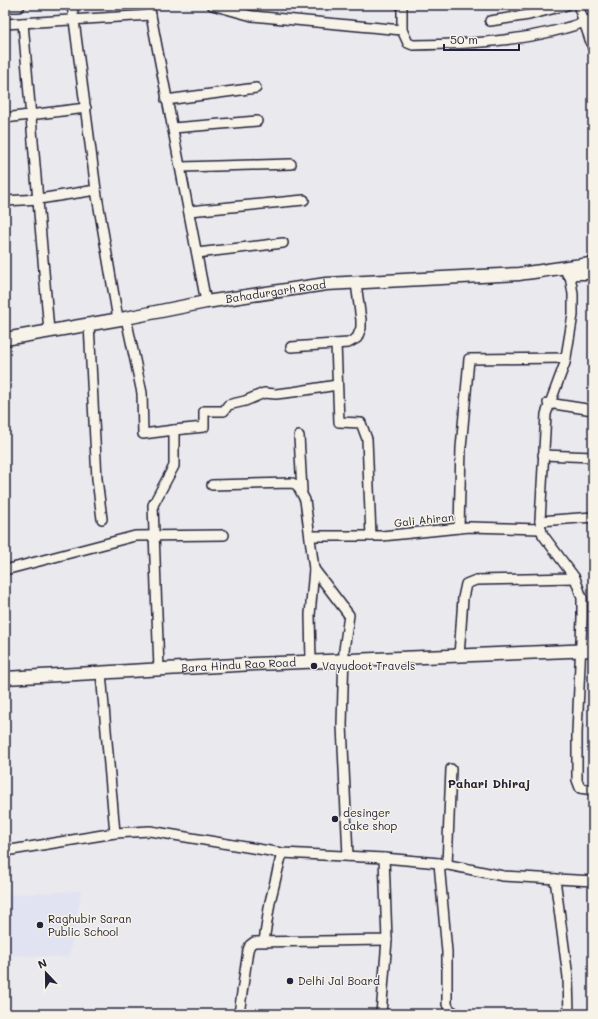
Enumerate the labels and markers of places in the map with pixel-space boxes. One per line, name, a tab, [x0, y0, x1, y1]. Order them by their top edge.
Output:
place label: Vayudoot Travels	[322, 658, 415, 673]
marker: Vayudoot Travels	[309, 661, 319, 671]
place label: desinger cake shop	[343, 805, 398, 833]
marker: desinger cake shop	[330, 814, 340, 824]
place label: Raghubir Saran Public School	[48, 911, 131, 939]
marker: Raghubir Saran Public School	[35, 920, 45, 930]
place label: Delhi Jal Board	[298, 973, 380, 988]
marker: Delhi Jal Board	[285, 976, 295, 986]

